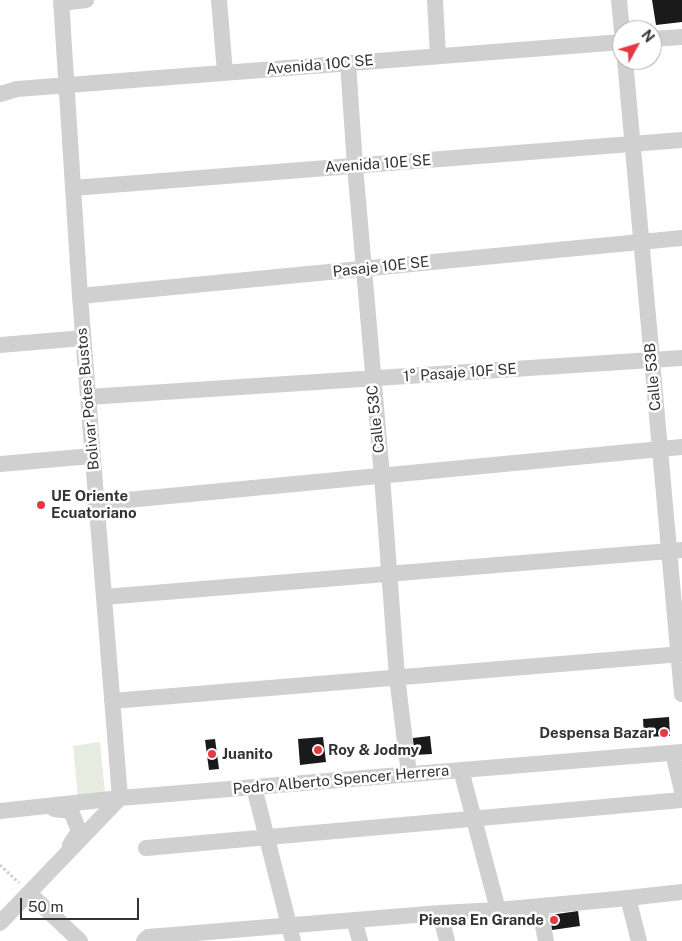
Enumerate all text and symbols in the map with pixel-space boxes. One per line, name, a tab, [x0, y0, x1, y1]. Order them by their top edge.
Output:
north arrow	[612, 20, 662, 70]
text: N	[638, 27, 658, 45]
street label: Avenida 10C SE	[266, 51, 374, 79]
street label: Avenida 10E SE	[324, 151, 432, 177]
street label: Pasaje 10E SE	[332, 253, 430, 281]
street label: Bolivar Potes Bustos	[73, 327, 103, 471]
street label: Calle 53B	[641, 342, 665, 412]
street label: 1° Pasaje 10F SE	[403, 360, 517, 386]
street label: Calle 53C	[363, 384, 389, 454]
place label: UE Oriente Ecuatoriano	[51, 487, 137, 522]
marker: UE Oriente Ecuatoriano	[35, 499, 47, 511]
place label: Despensa Bazar	[539, 724, 654, 742]
marker: Despensa Bazar	[658, 727, 670, 739]
place label: Roy & Jodmy	[328, 741, 419, 759]
marker: Roy & Jodmy	[312, 744, 324, 756]
place label: Juanito	[222, 745, 273, 763]
marker: Juanito	[206, 748, 218, 760]
street label: Pedro Alberto Spencer Herrera	[232, 762, 450, 798]
scale bar	[22, 888, 141, 920]
text: 50 m	[28, 898, 63, 915]
place label: Piensa En Grande	[419, 911, 544, 929]
marker: Piensa En Grande	[548, 914, 560, 926]

